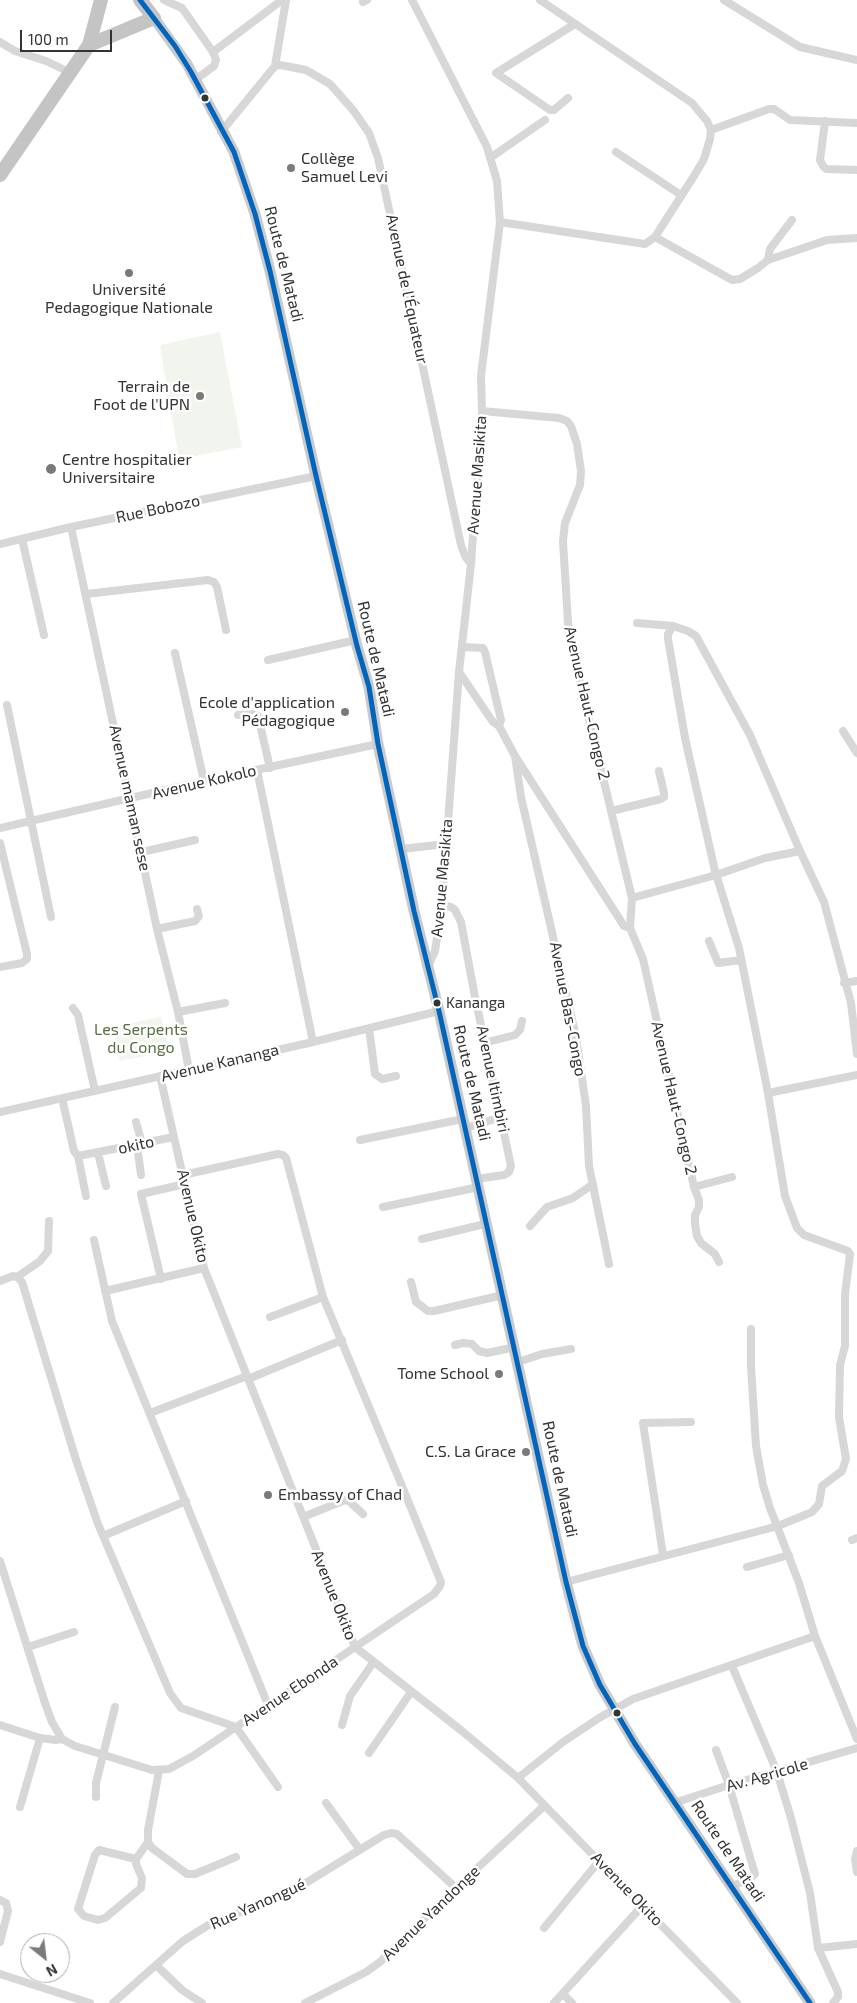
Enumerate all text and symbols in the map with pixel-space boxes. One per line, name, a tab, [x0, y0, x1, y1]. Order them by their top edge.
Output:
scale bar	[22, 20, 115, 52]
text: 100 m	[28, 30, 69, 48]
unlabelled marker	[200, 93, 210, 103]
place label: Collège Samuel Levi	[301, 149, 388, 187]
marker: Collège Samuel Levi	[285, 162, 297, 174]
street label: Route de Matadi	[260, 204, 308, 324]
street label: Avenue de l'Équateur	[382, 212, 432, 366]
marker: Université Pedagogique Nationale	[123, 267, 135, 279]
place label: Université Pedagogique Nationale	[45, 280, 213, 318]
place label: Terrain de Foot de l'UPN	[93, 377, 190, 415]
marker: Terrain de Foot de l'UPN	[194, 390, 206, 402]
street label: Avenue Masikita	[463, 415, 491, 535]
place label: Centre hospitalier Universitaire	[62, 450, 192, 488]
marker: Centre hospitalier Universitaire	[44, 462, 58, 476]
street label: Rue Bobozo	[114, 491, 202, 527]
street label: Route de Matadi	[353, 599, 399, 719]
street label: Avenue Haut-Congo 2	[560, 624, 614, 782]
place label: Ecole d'application Pédagogique	[199, 693, 335, 731]
marker: Ecole d'application Pédagogique	[339, 706, 351, 718]
street label: Avenue maman sese	[105, 723, 155, 873]
street label: Avenue Kokolo	[150, 761, 258, 803]
street label: Avenue Masikita	[427, 818, 457, 938]
street label: Avenue Bas-Congo	[546, 940, 590, 1078]
place label: Kananga	[446, 994, 505, 1012]
marker: Kananga	[432, 998, 442, 1008]
street label: Avenue Haut-Congo 2	[647, 1019, 701, 1177]
park label: Les Serpents du Congo	[94, 1020, 188, 1058]
street label: Route de Matadi	[449, 1023, 495, 1143]
street label: Avenue Itimbiri	[472, 1024, 514, 1134]
street label: Avenue Kananga	[159, 1040, 281, 1086]
street label: okito	[116, 1132, 156, 1158]
street label: Avenue Okito	[173, 1167, 213, 1265]
place label: Tome School	[397, 1364, 489, 1384]
marker: Tome School	[493, 1368, 505, 1380]
street label: Route de Matadi	[538, 1419, 582, 1539]
place label: C.S. La Grace	[425, 1442, 516, 1462]
marker: C.S. La Grace	[520, 1446, 532, 1458]
place label: Embassy of Chad	[278, 1485, 402, 1505]
marker: Embassy of Chad	[262, 1489, 274, 1501]
street label: Avenue Okito	[307, 1547, 361, 1643]
street label: Avenue Ebonda	[238, 1652, 342, 1730]
unlabelled marker	[612, 1708, 622, 1718]
street label: Av. Agricole	[724, 1754, 810, 1796]
street label: Route de Matadi	[687, 1797, 769, 1905]
street label: Avenue Okito	[587, 1848, 667, 1930]
street label: Avenue Yandonge	[378, 1861, 484, 1965]
street label: Rue Yanongué	[207, 1874, 309, 1934]
north arrow	[20, 1933, 70, 1983]
text: N	[43, 1961, 61, 1981]

